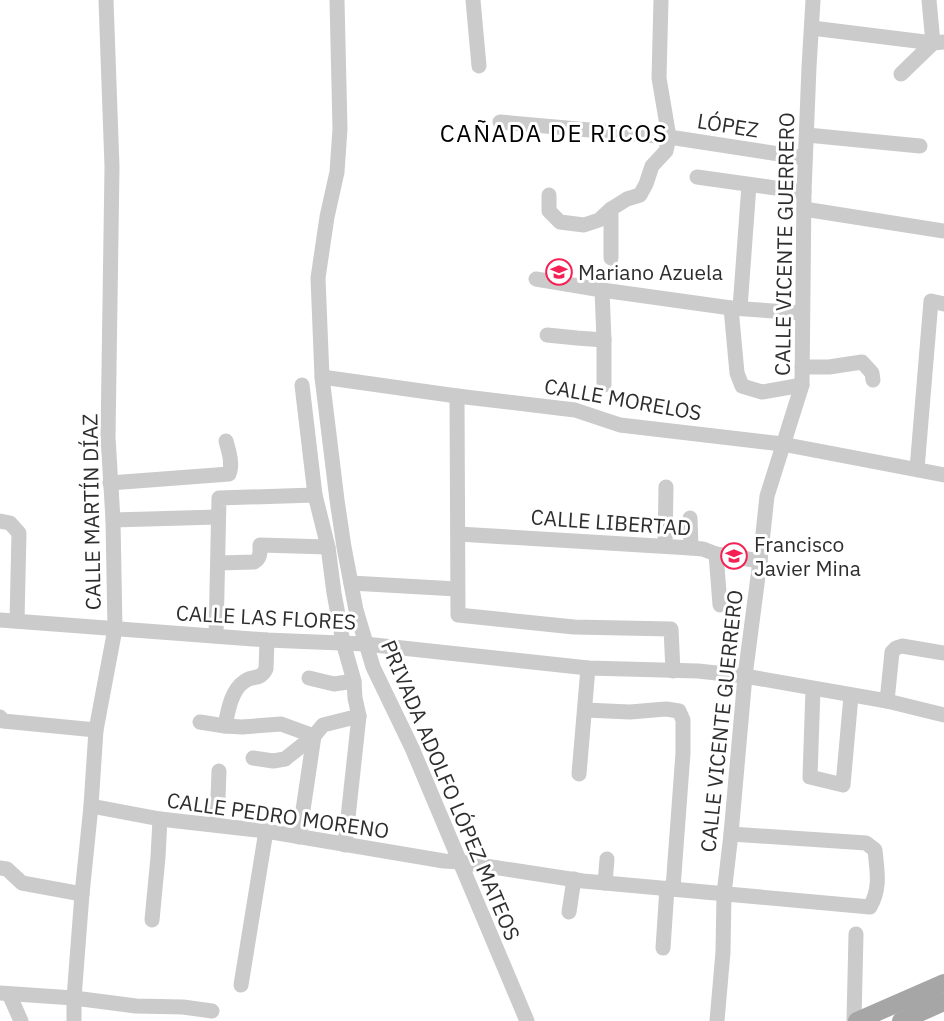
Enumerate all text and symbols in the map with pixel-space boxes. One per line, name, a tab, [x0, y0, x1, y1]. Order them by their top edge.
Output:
street label: LÓPEZ	[695, 106, 761, 144]
street label: CALLE VICENTE GUERRERO	[768, 112, 800, 376]
district label: CAÑADA DE RICOS	[440, 117, 668, 149]
school or university icon: Mariano Azuela	[544, 257, 574, 287]
place label: Mariano Azuela	[578, 258, 723, 286]
street label: CALLE MORELOS	[542, 371, 704, 427]
street label: CALLE MARTÍN DÍAZ	[75, 414, 107, 610]
street label: CALLE LIBERTAD	[530, 502, 692, 542]
place label: Francisco Javier Mina	[754, 530, 861, 582]
school or university icon: Francisco Javier Mina	[719, 541, 749, 571]
street label: CALLE VICENTE GUERRERO	[693, 588, 749, 854]
street label: CALLE LAS FLORES	[175, 598, 357, 636]
street label: PRIVADA ADOLFO LÓPEZ MATEOS	[375, 636, 527, 944]
street label: CALLE PEDRO MORENO	[165, 786, 391, 844]

